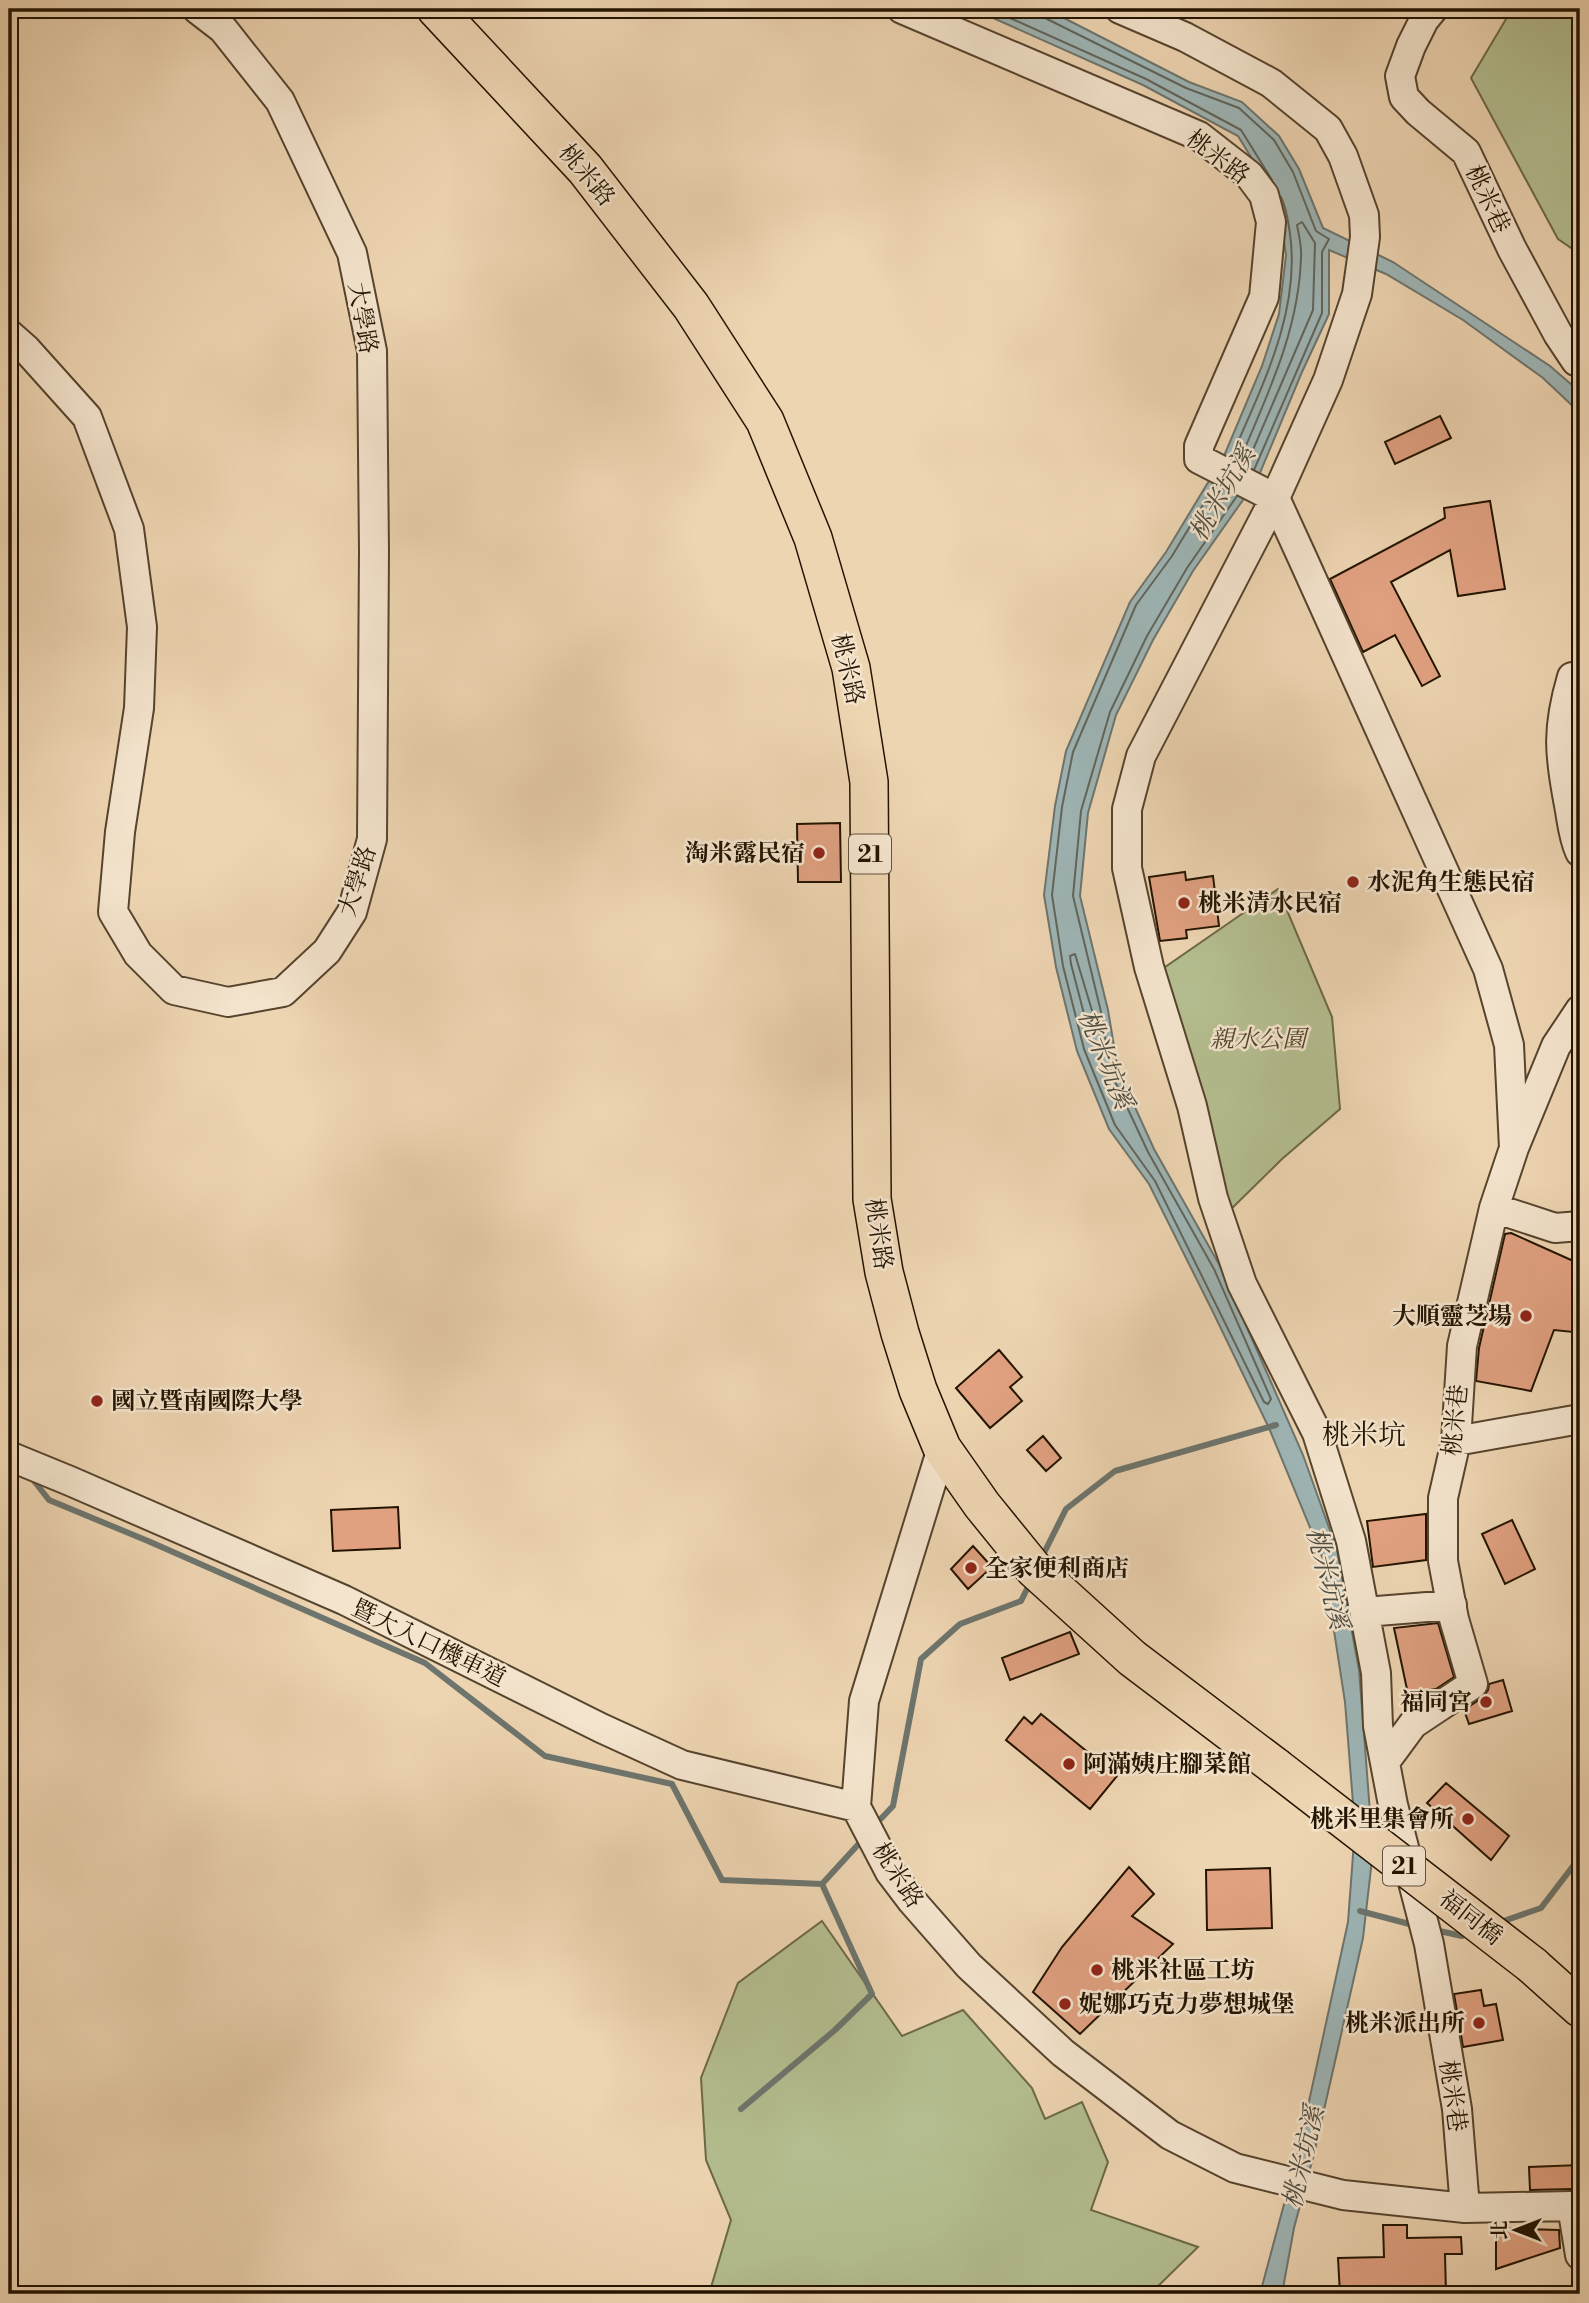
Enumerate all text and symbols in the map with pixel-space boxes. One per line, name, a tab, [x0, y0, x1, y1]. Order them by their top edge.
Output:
street label: 桃米路	[1180, 124, 1255, 191]
street label: 桃米路	[552, 138, 621, 213]
street label: 桃米巷	[1458, 160, 1516, 238]
street label: 大學路	[341, 280, 383, 356]
water label: 桃米坑溪	[1183, 438, 1264, 547]
street label: 桃米路	[824, 631, 870, 708]
road number: 21	[849, 834, 891, 874]
place label: 淘米露民宿	[685, 839, 805, 869]
street label: 大學路	[333, 842, 383, 920]
marker: 淘米露民宿	[811, 845, 827, 861]
place label: 水泥角生態民宿	[1367, 868, 1535, 898]
marker: 水泥角生態民宿	[1345, 874, 1361, 890]
place label: 桃米清水民宿	[1198, 889, 1342, 919]
marker: 桃米清水民宿	[1176, 895, 1192, 911]
water label: 桃米坑溪	[1071, 1005, 1141, 1116]
park label: 親水公園	[1210, 1025, 1310, 1055]
street label: 桃米路	[858, 1196, 898, 1272]
place label: 大順靈芝場	[1392, 1302, 1512, 1332]
marker: 大順靈芝場	[1518, 1308, 1534, 1324]
street label: 桃米巷	[1437, 1383, 1475, 1457]
place label: 國立暨南國際大學	[111, 1387, 303, 1417]
marker: 國立暨南國際大學	[89, 1393, 105, 1409]
district label: 桃米坑	[1322, 1418, 1406, 1453]
water label: 桃米坑溪	[1299, 1524, 1356, 1635]
place label: 全家便利商店	[985, 1554, 1129, 1584]
marker: 全家便利商店	[963, 1560, 979, 1576]
street label: 暨大入口機車道	[346, 1594, 511, 1694]
place label: 福同宮	[1400, 1688, 1472, 1718]
marker: 福同宮	[1478, 1694, 1494, 1710]
place label: 阿滿姨庄腳菜館	[1083, 1750, 1251, 1780]
marker: 阿滿姨庄腳菜館	[1061, 1756, 1077, 1772]
place label: 桃米里集會所	[1310, 1805, 1454, 1835]
marker: 桃米里集會所	[1460, 1811, 1476, 1827]
street label: 桃米路	[865, 1837, 929, 1914]
road number: 21	[1383, 1846, 1425, 1885]
street label: 福同橋	[1433, 1884, 1508, 1952]
place label: 桃米社區工坊	[1111, 1956, 1255, 1986]
marker: 桃米社區工坊	[1089, 1962, 1105, 1978]
place label: 妮娜巧克力夢想城堡	[1079, 1990, 1295, 2020]
marker: 妮娜巧克力夢想城堡	[1057, 1996, 1073, 2012]
place label: 桃米派出所	[1345, 2009, 1465, 2039]
marker: 桃米派出所	[1471, 2015, 1487, 2031]
street label: 桃米巷	[1432, 2058, 1472, 2134]
water label: 桃米坑溪	[1277, 2100, 1332, 2211]
north arrow	[1480, 2194, 1550, 2264]
text: 北	[1488, 2220, 1512, 2240]

